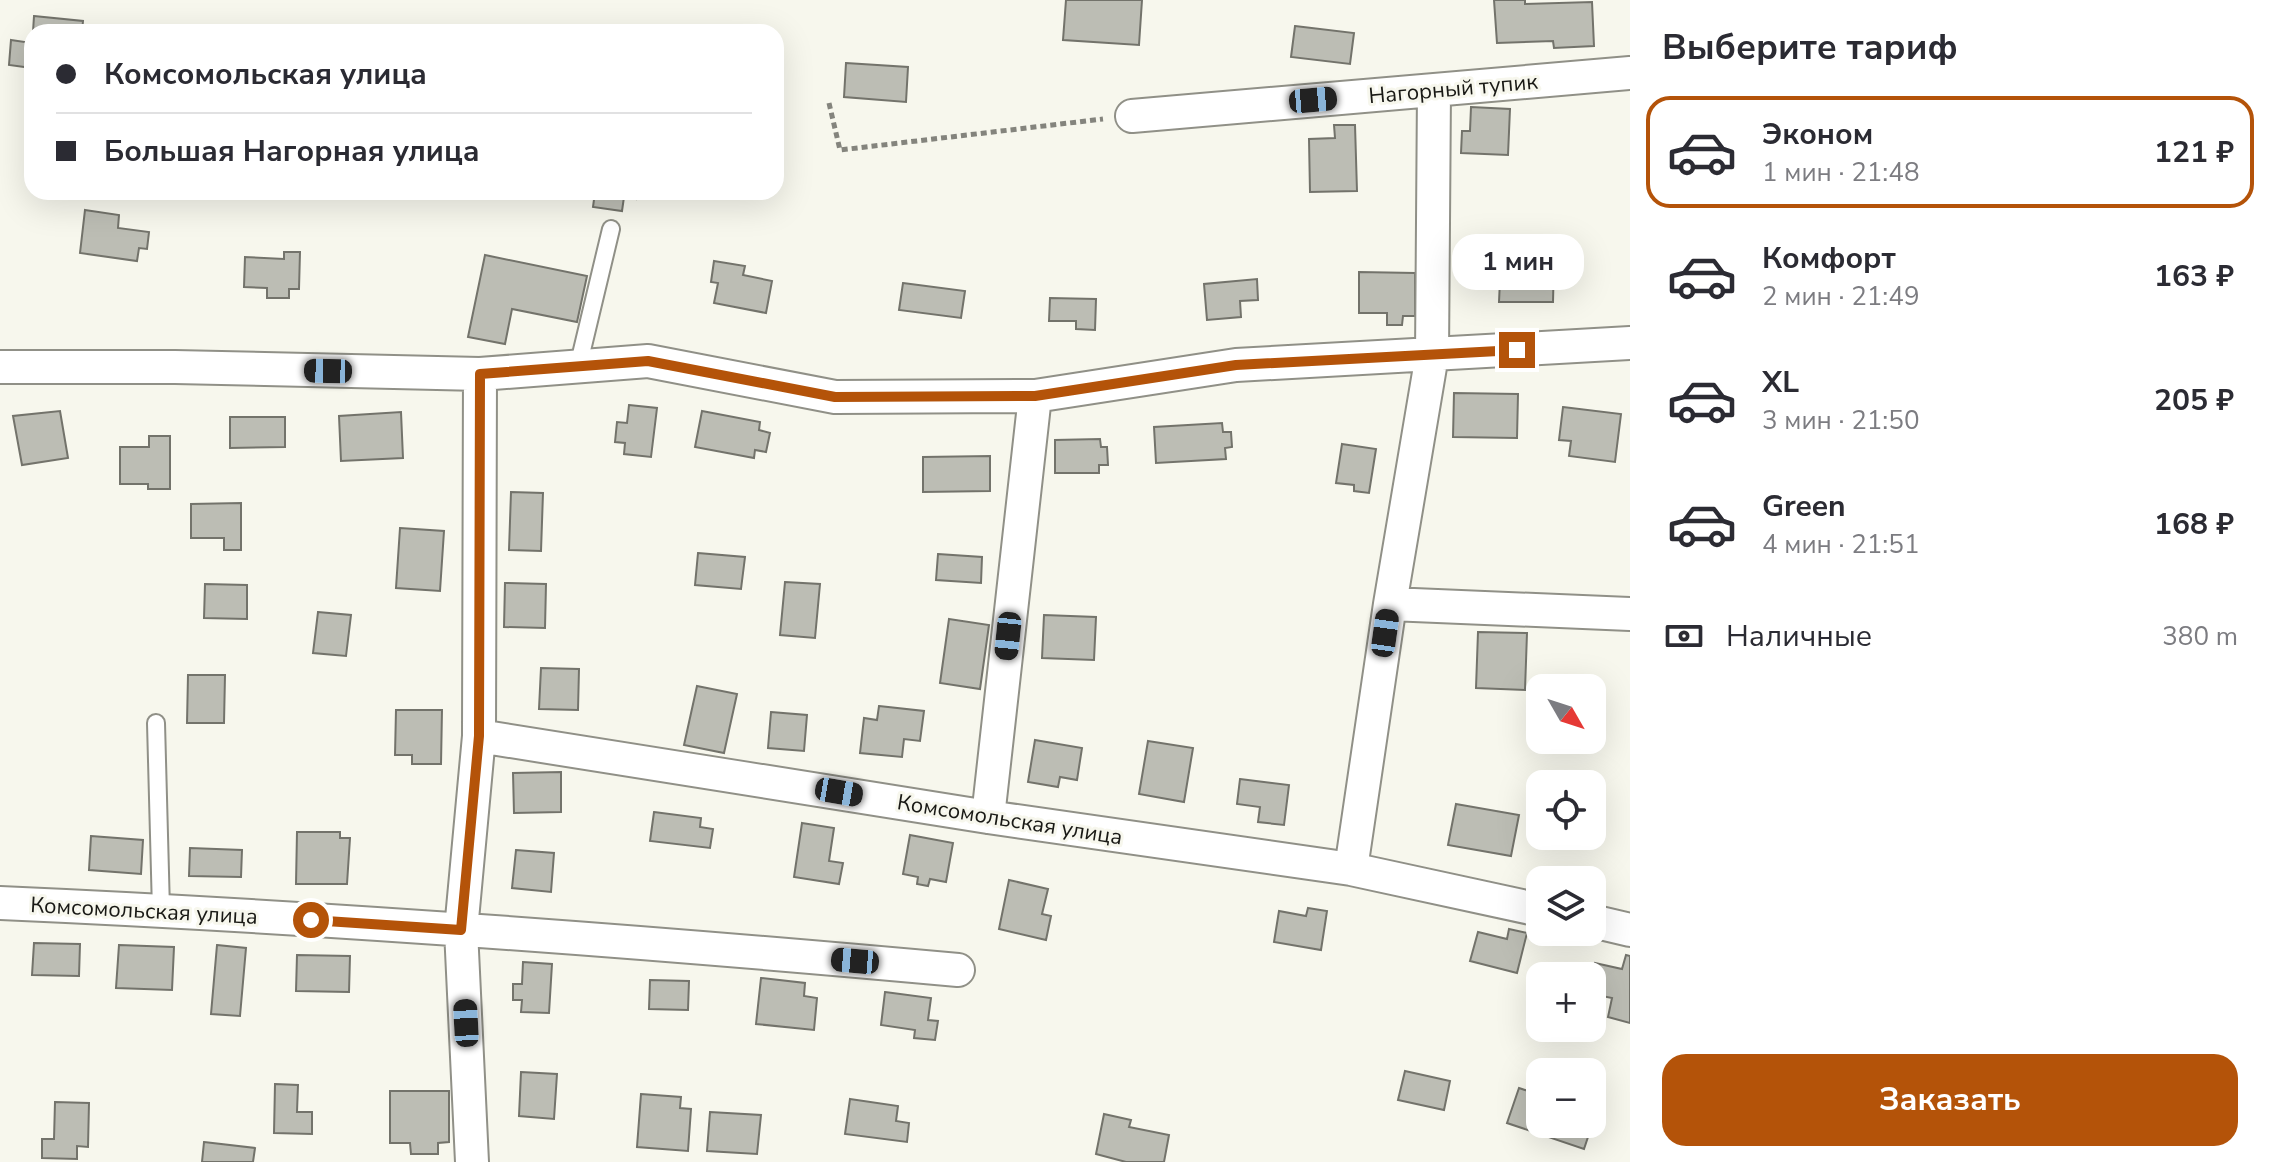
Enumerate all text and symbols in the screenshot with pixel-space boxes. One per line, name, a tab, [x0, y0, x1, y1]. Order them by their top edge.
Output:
text: Выберите тариф	[1662, 23, 1958, 72]
text: Комсомольская улица	[104, 54, 427, 95]
street label: Нагорный тупик	[1367, 67, 1539, 111]
car	[1288, 86, 1338, 114]
text: Эконом	[1762, 114, 1873, 155]
icon: car	[1666, 116, 1738, 188]
text: Большая Нагорная улица	[104, 131, 480, 172]
text: 121 ₽	[2154, 132, 2234, 173]
text: 1 мин · 21:48	[1762, 155, 1919, 190]
callout: 1 мин	[1451, 234, 1583, 290]
text: Комфорт	[1762, 238, 1896, 279]
icon: car	[1666, 240, 1738, 312]
text: 1 мин	[1482, 244, 1554, 279]
text: 163 ₽	[2154, 256, 2234, 297]
text: 2 мин · 21:49	[1762, 279, 1919, 314]
route end	[1499, 332, 1535, 368]
car	[304, 359, 352, 383]
text: XL	[1762, 362, 1799, 403]
icon: car	[1666, 364, 1738, 436]
text: 205 ₽	[2154, 380, 2234, 421]
text: 3 мин · 21:50	[1762, 403, 1919, 438]
text: Green	[1762, 486, 1846, 527]
icon: car	[1666, 488, 1738, 560]
text: 168 ₽	[2154, 504, 2234, 545]
text: 4 мин · 21:51	[1762, 527, 1919, 562]
car	[1370, 608, 1400, 658]
car	[994, 611, 1022, 661]
icon: cash	[1662, 614, 1706, 658]
text: Наличные	[1726, 616, 1872, 657]
text: 380 m	[2162, 619, 2238, 654]
north arrow	[1526, 674, 1606, 754]
map controls	[1526, 674, 1606, 1138]
button: locate	[1526, 770, 1606, 850]
car	[813, 776, 865, 808]
street label: Комсомольская улица	[895, 787, 1125, 853]
button: layers	[1526, 866, 1606, 946]
street label: Комсомольская улица	[29, 890, 258, 932]
route start	[293, 902, 329, 938]
car	[830, 947, 880, 975]
button: +	[1526, 962, 1606, 1042]
car	[453, 998, 479, 1048]
button: Заказать	[1662, 1054, 2238, 1146]
button: −	[1526, 1058, 1606, 1138]

